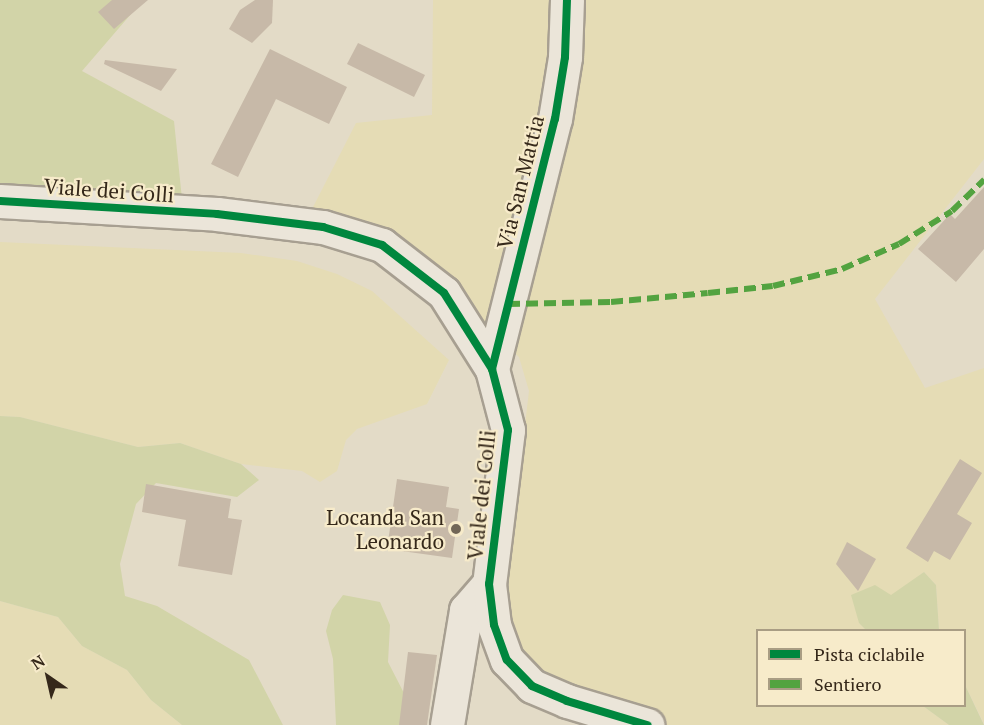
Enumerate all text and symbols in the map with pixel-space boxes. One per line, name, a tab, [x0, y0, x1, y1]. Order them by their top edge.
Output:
street label: Via San Mattia	[491, 112, 549, 252]
street label: Viale dei Colli	[43, 173, 175, 207]
street label: Viale dei Colli	[462, 429, 500, 561]
place label: Locanda San Leonardo	[326, 504, 444, 554]
marker: Locanda San Leonardo	[449, 522, 463, 536]
legend	[756, 629, 966, 707]
text: Pista ciclabile	[814, 642, 924, 666]
north arrow	[18, 647, 78, 707]
text: N	[27, 650, 49, 675]
text: Sentiero	[814, 672, 881, 696]

